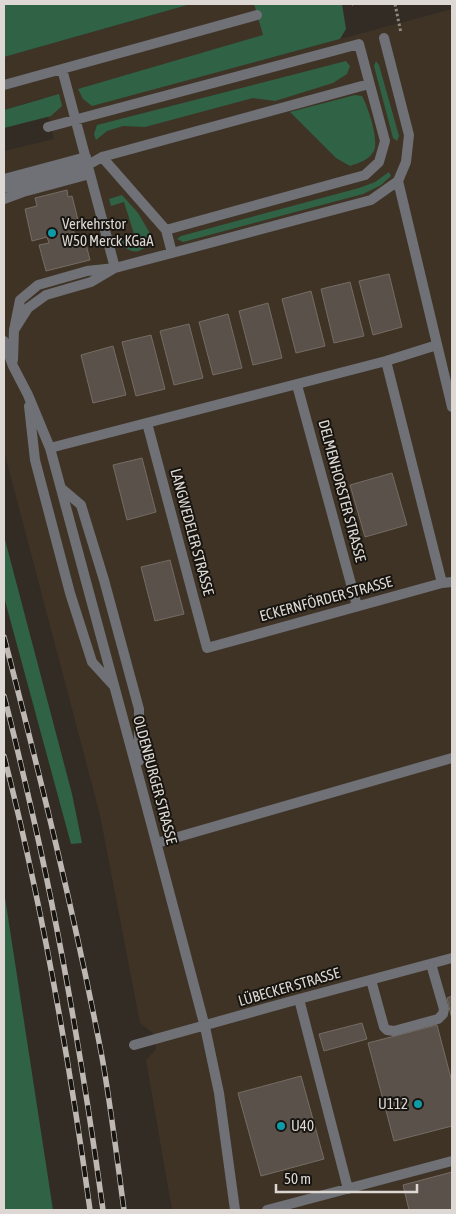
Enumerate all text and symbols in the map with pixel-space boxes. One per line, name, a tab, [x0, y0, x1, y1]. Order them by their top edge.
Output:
place label: Verkehrstor W50 Merck KGaA	[62, 215, 154, 249]
marker: Verkehrstor W50 Merck KGaA	[46, 227, 58, 239]
street label: DELMENHORSTER STRASSE	[315, 418, 370, 564]
street label: LANGWEDELER STRASSE	[167, 467, 218, 598]
street label: ECKERNFÖRDER STRASSE	[258, 572, 395, 624]
street label: OLDENBURGER STRASSE	[130, 714, 181, 846]
street label: LÜBECKER STRASSE	[236, 964, 342, 1009]
place label: U112	[378, 1095, 408, 1112]
marker: U112	[412, 1098, 424, 1110]
place label: U40	[291, 1117, 314, 1134]
marker: U40	[275, 1120, 287, 1132]
scale bar	[276, 1162, 417, 1194]
text: 50 m	[284, 1170, 311, 1187]

